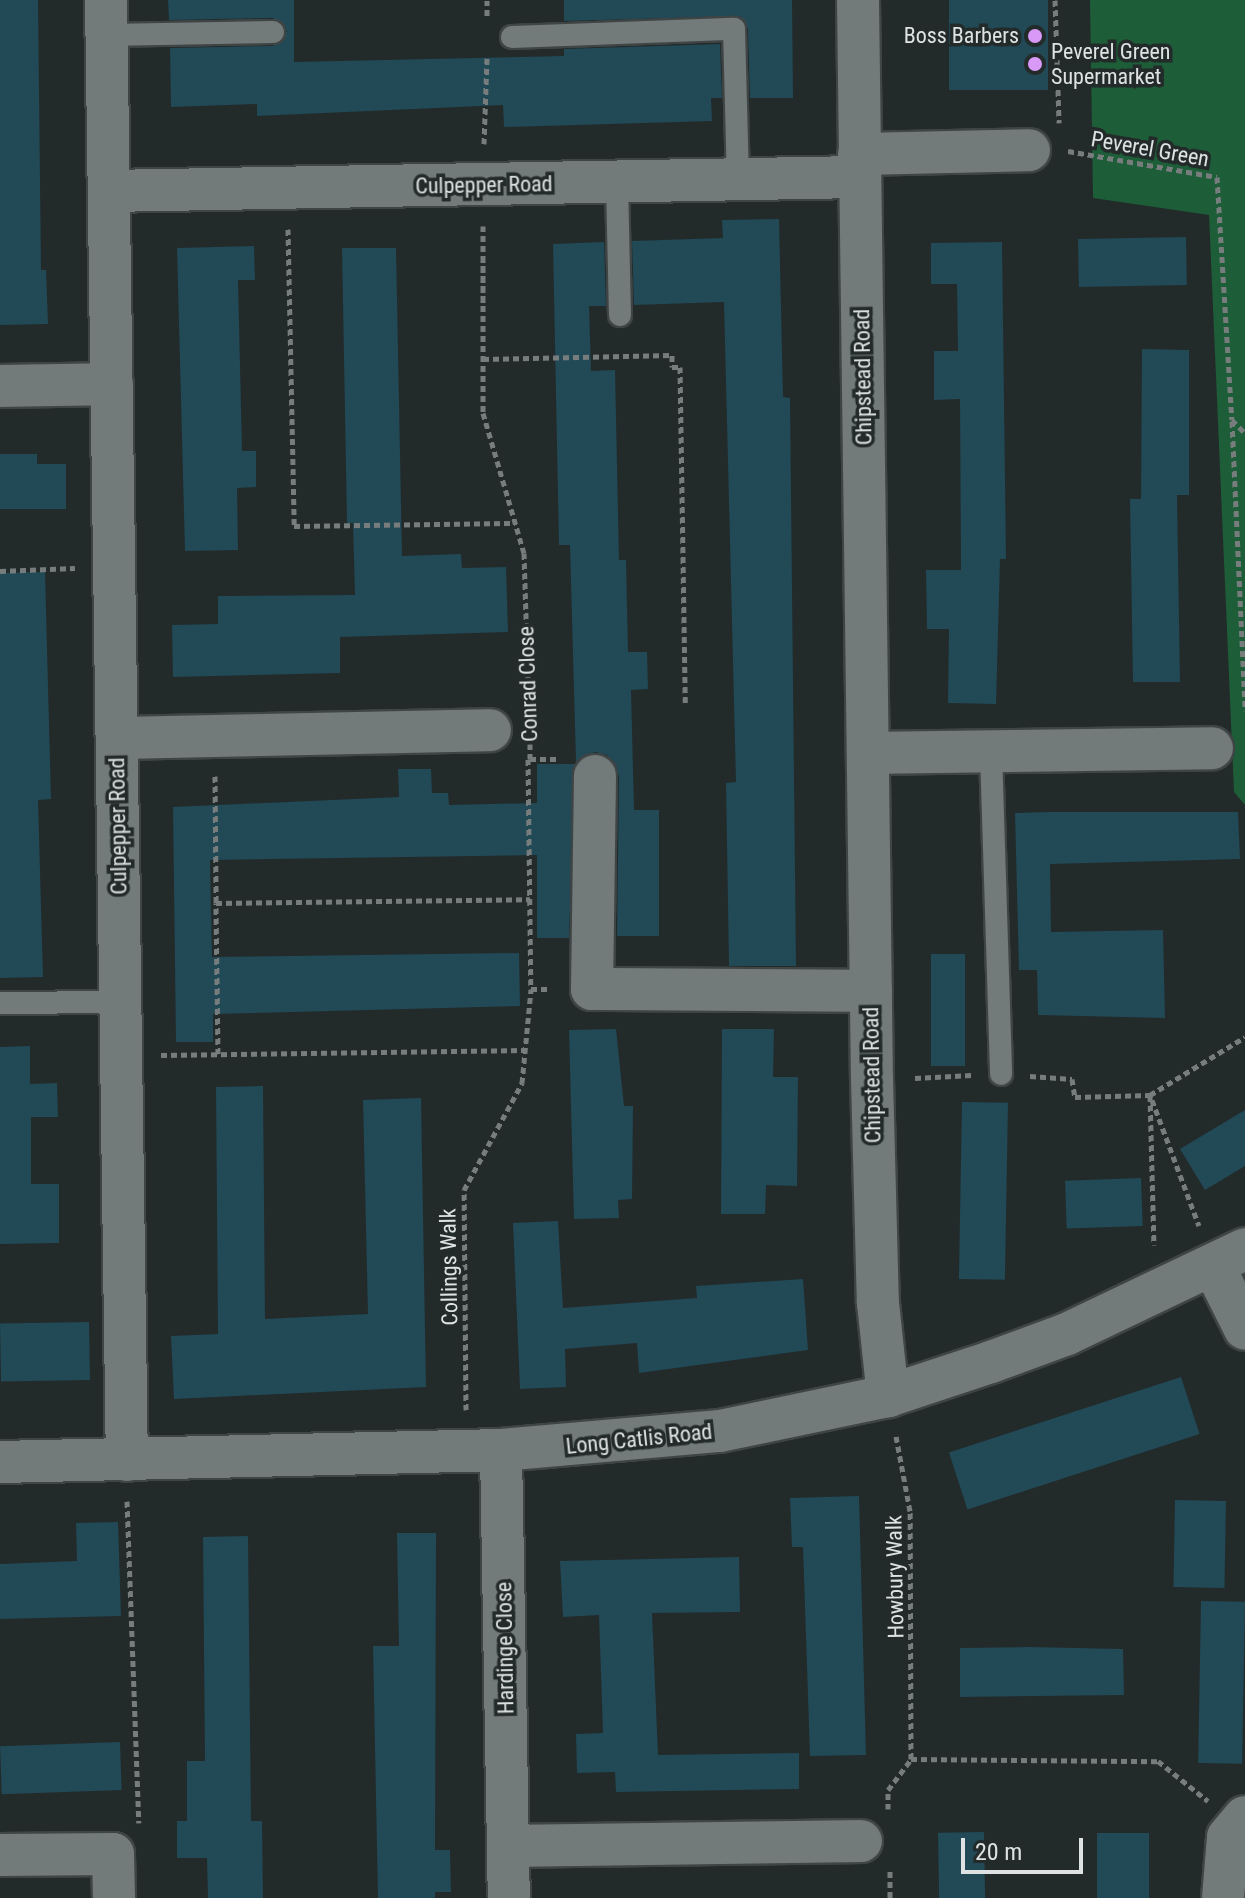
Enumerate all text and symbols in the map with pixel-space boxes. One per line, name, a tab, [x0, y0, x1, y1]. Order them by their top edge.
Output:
place label: Boss Barbers	[904, 23, 1019, 49]
marker: Boss Barbers	[1026, 27, 1044, 45]
place label: Peverel Green Supermarket	[1051, 38, 1170, 90]
marker: Peverel Green Supermarket	[1026, 55, 1044, 73]
street label: Peverel Green	[1089, 126, 1211, 172]
street label: Culpepper Road	[415, 171, 553, 199]
street label: Chipstead Road	[849, 309, 877, 445]
street label: Conrad Close	[513, 626, 543, 742]
street label: Culpepper Road	[104, 757, 132, 895]
street label: Chipstead Road	[858, 1007, 886, 1143]
street label: Collings Walk	[435, 1208, 463, 1326]
street label: Long Catlis Road	[565, 1418, 713, 1460]
street label: Howbury Walk	[881, 1515, 909, 1639]
street label: Hardinge Close	[491, 1582, 519, 1714]
scale bar	[965, 1822, 1087, 1872]
text: 20 m	[975, 1838, 1022, 1866]

